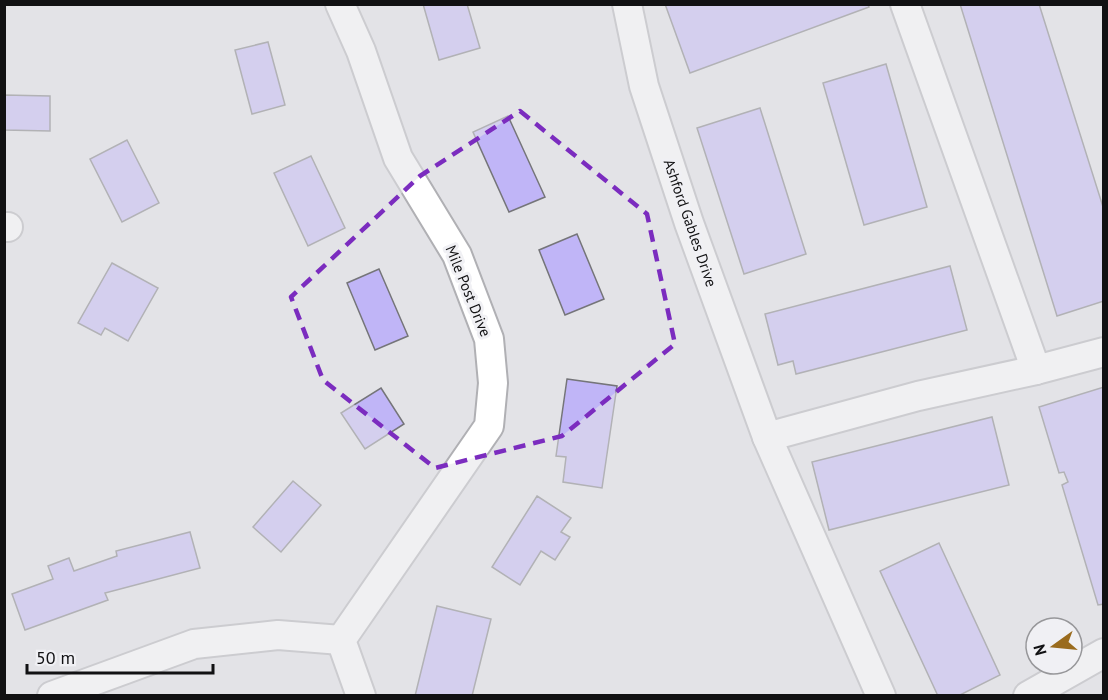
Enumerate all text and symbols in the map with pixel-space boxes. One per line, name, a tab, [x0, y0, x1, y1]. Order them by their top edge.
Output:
street label: Ashford Gables Drive	[660, 156, 721, 289]
street label: Mile Post Drive	[442, 242, 495, 339]
north arrow	[1024, 616, 1084, 676]
scale bar	[27, 637, 213, 675]
text: N	[1028, 642, 1051, 658]
text: 50 m	[36, 646, 75, 669]

